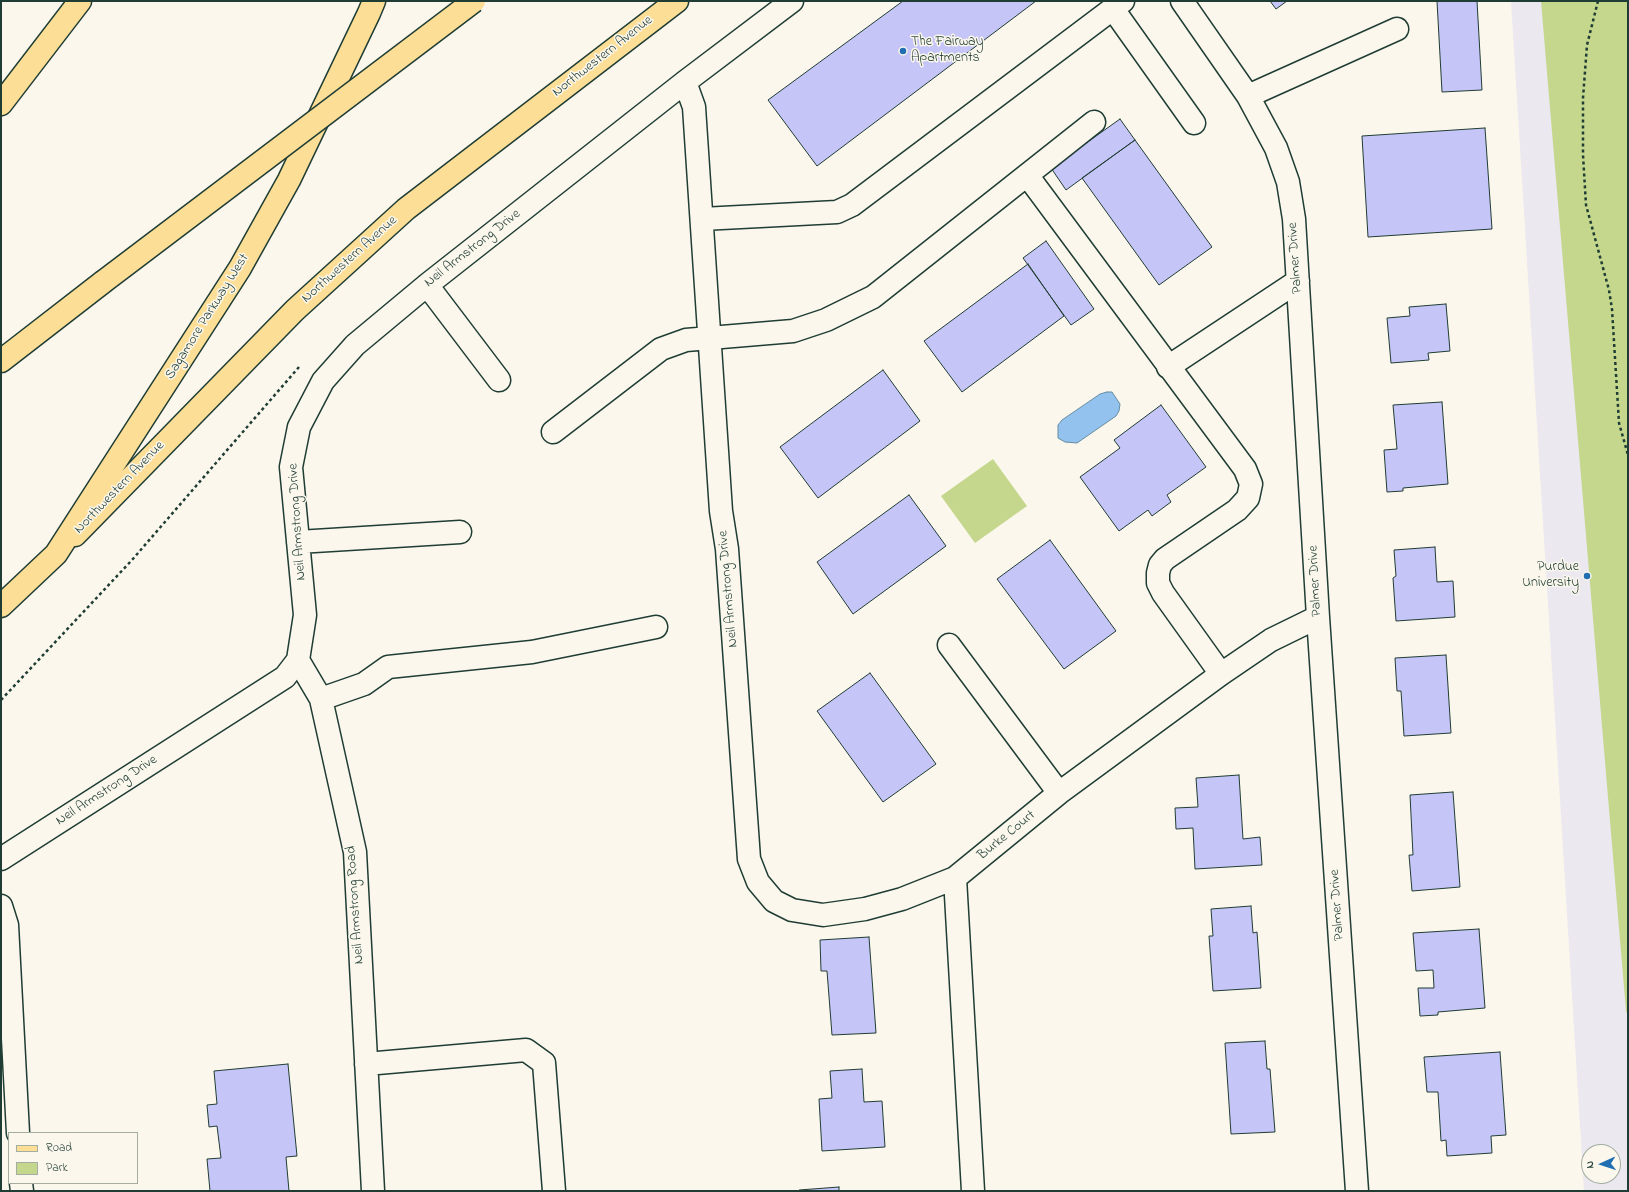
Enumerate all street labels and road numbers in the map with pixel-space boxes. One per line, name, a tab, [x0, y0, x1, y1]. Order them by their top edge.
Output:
street label: Northwestern Avenue	[550, 13, 656, 101]
street label: Neil Armstrong Drive	[422, 206, 524, 292]
street label: Northwestern Avenue	[299, 213, 401, 307]
street label: Palmer Drive	[1285, 222, 1307, 294]
street label: Sagamore Parkway West	[162, 251, 254, 383]
street label: Northwestern Avenue	[71, 438, 169, 538]
street label: Neil Armstrong Drive	[286, 463, 310, 581]
street label: Neil Armstrong Drive	[716, 530, 742, 648]
street label: Palmer Drive	[1306, 545, 1326, 617]
street label: Neil Armstrong Drive	[53, 752, 161, 830]
street label: Burke Court	[975, 808, 1039, 864]
street label: Neil Armstrong Road	[343, 845, 369, 965]
street label: Palmer Drive	[1327, 869, 1349, 941]

